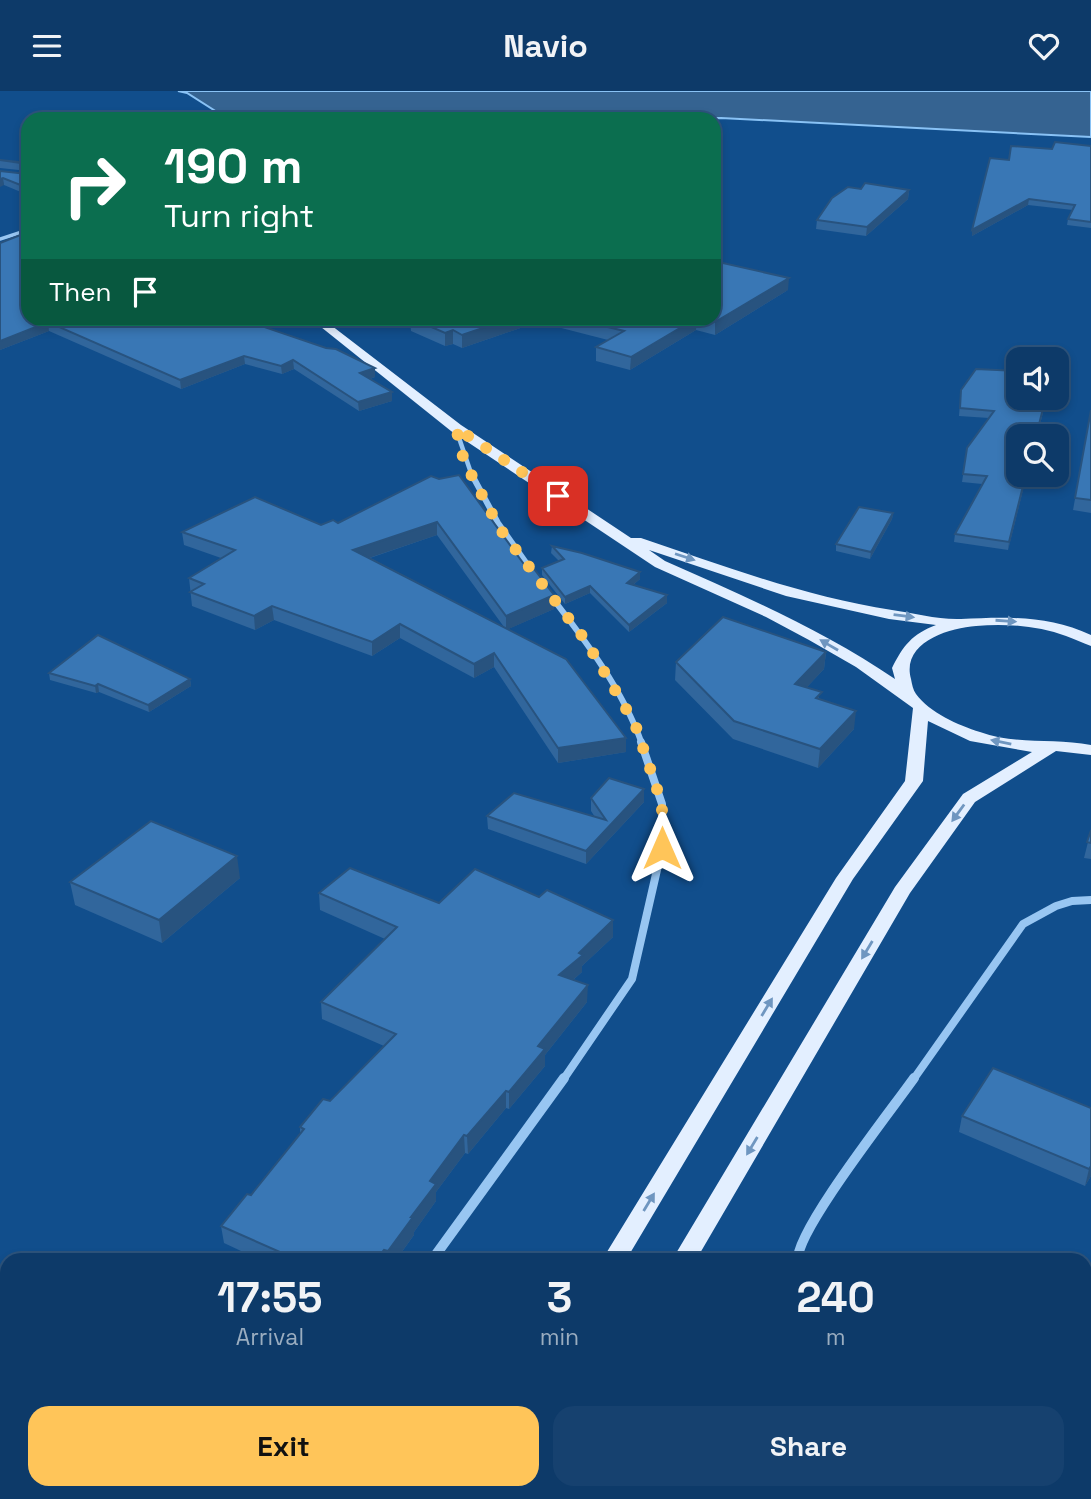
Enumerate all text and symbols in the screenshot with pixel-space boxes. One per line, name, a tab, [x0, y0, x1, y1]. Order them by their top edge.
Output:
text: Navio	[503, 26, 588, 66]
icon: menu	[28, 27, 66, 65]
icon: heart	[1025, 27, 1063, 65]
text: 190 m	[164, 135, 302, 197]
icon: right	[49, 140, 140, 231]
text: Turn right	[164, 196, 314, 236]
icon: arrive	[126, 273, 164, 311]
text: Then	[49, 275, 112, 309]
map controls	[1006, 347, 1069, 487]
button: sound	[1006, 347, 1069, 410]
button: search	[1006, 424, 1069, 487]
pin	[528, 466, 588, 526]
icon: arrive	[539, 477, 577, 515]
one-way arrow	[674, 553, 695, 563]
one-way arrow	[893, 611, 915, 622]
one-way arrow	[995, 616, 1017, 627]
one-way arrow	[819, 639, 839, 651]
one-way arrow	[990, 737, 1012, 748]
one-way arrow	[951, 804, 965, 822]
position arrow	[625, 811, 699, 885]
one-way arrow	[861, 940, 873, 959]
one-way arrow	[761, 997, 773, 1016]
one-way arrow	[745, 1136, 758, 1155]
one-way arrow	[643, 1192, 656, 1211]
text: 17:55	[217, 1271, 322, 1324]
text: 3	[547, 1271, 572, 1324]
text: 240	[796, 1271, 875, 1324]
text: Arrival	[236, 1322, 304, 1352]
text: min	[540, 1322, 579, 1352]
text: m	[826, 1322, 845, 1352]
button: Exit	[28, 1406, 539, 1486]
button: Share	[553, 1406, 1064, 1486]

